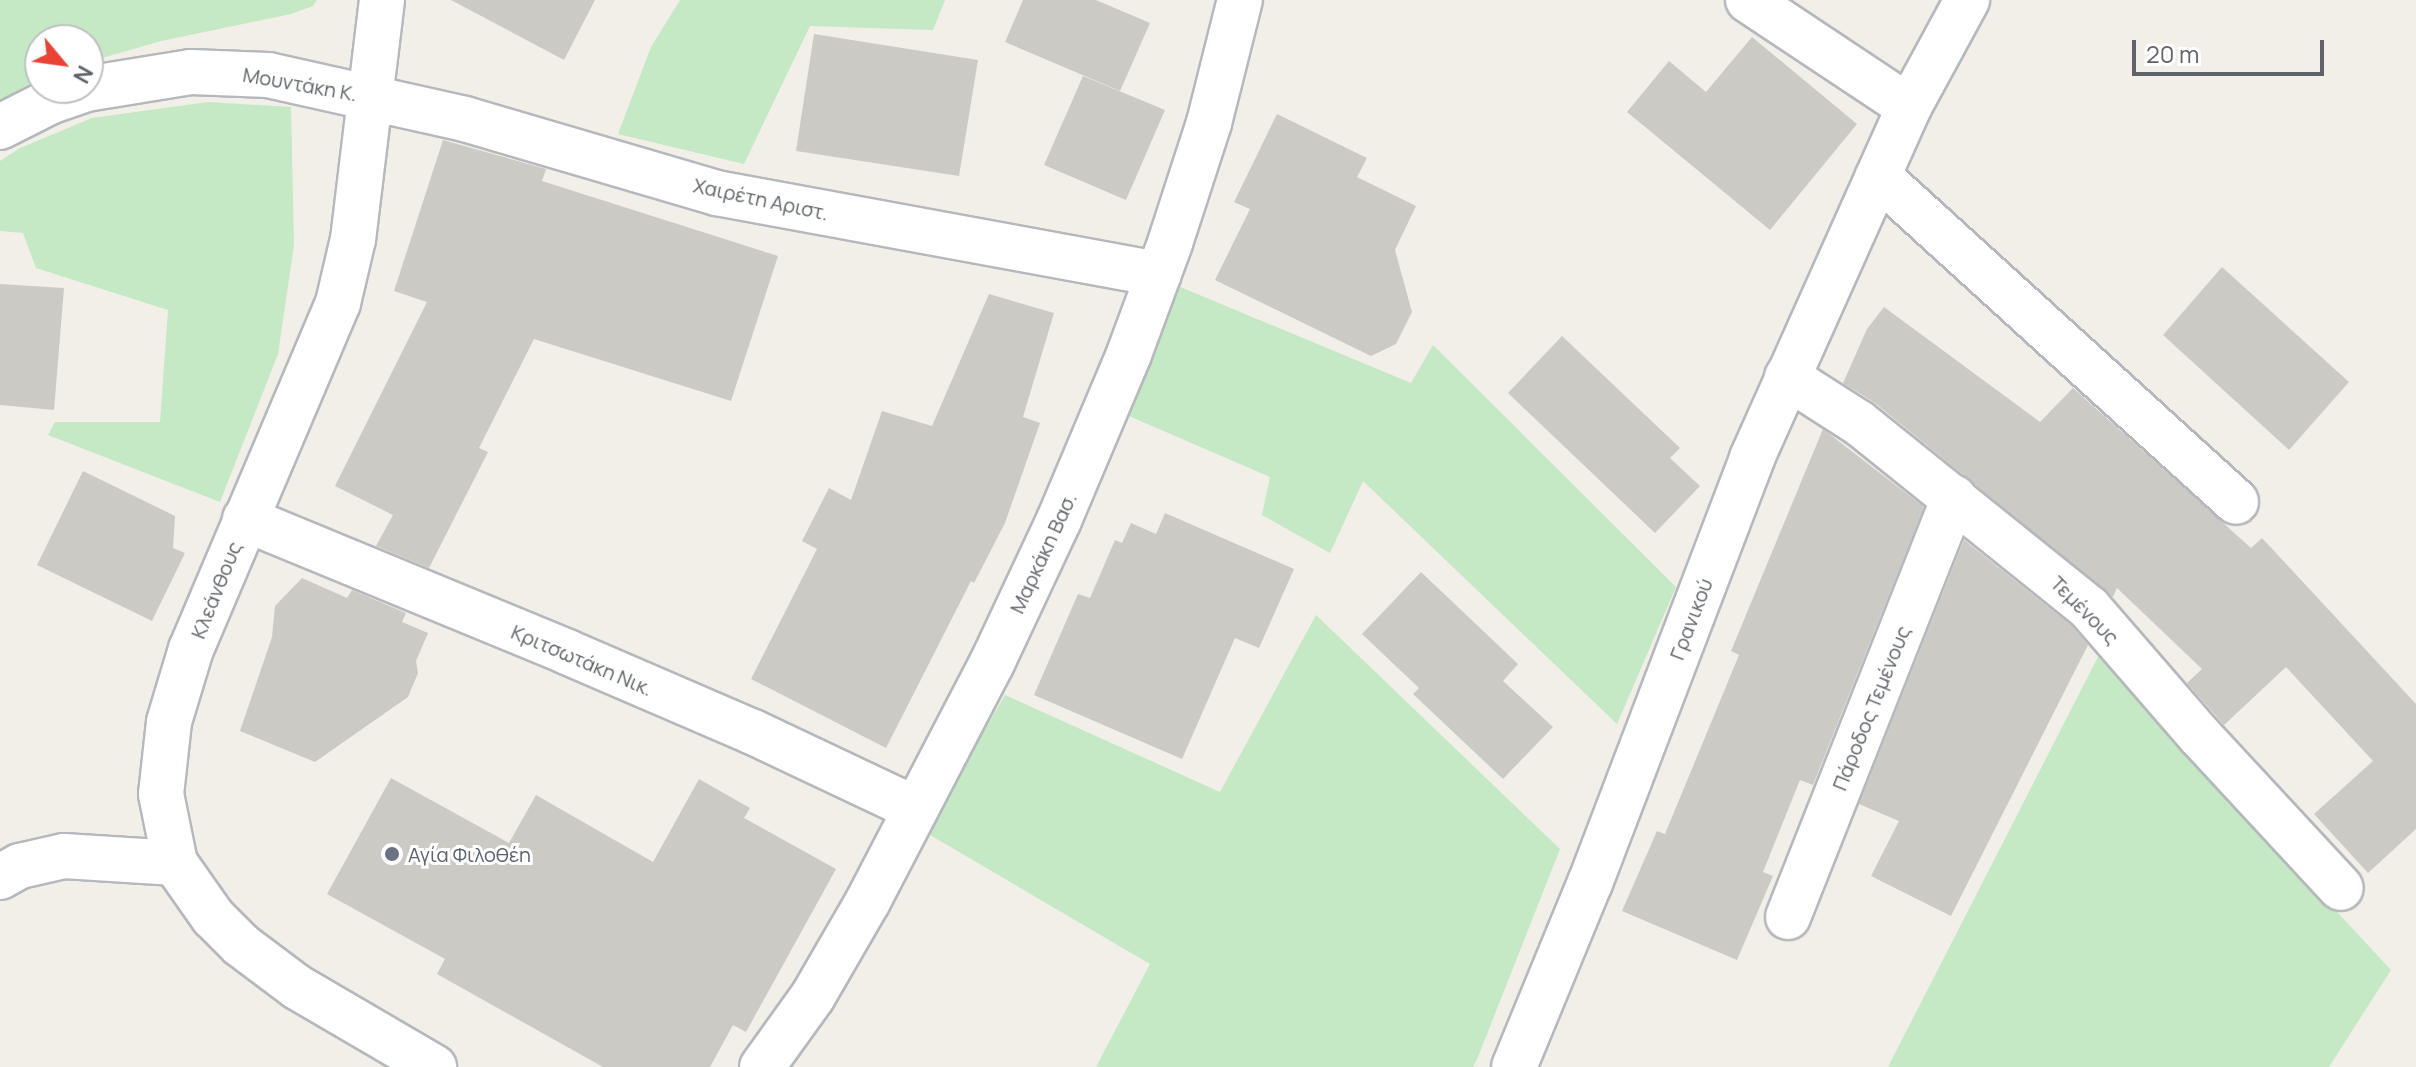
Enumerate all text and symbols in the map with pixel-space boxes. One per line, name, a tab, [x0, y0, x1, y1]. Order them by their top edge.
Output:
north arrow	[24, 24, 104, 104]
scale bar	[2136, 24, 2328, 74]
text: 20 m	[2146, 37, 2199, 70]
text: N	[66, 60, 100, 89]
street label: Μουντάκη Κ.	[241, 62, 359, 106]
street label: Χαιρέτη Αριστ.	[691, 173, 831, 225]
street label: Μαρκάκη Βασ.	[1005, 489, 1081, 617]
street label: Κλεάνθους	[186, 538, 246, 642]
street label: Τεμένους	[2046, 571, 2124, 649]
street label: Γρανικού	[1665, 575, 1717, 663]
street label: Κριτσωτάκη Νικ.	[508, 619, 656, 701]
street label: Πάροδος Τεμένους	[1827, 622, 1915, 794]
place label: Αγία Φιλοθέη	[408, 842, 531, 866]
marker: Αγία Φιλοθέη	[383, 845, 401, 863]

